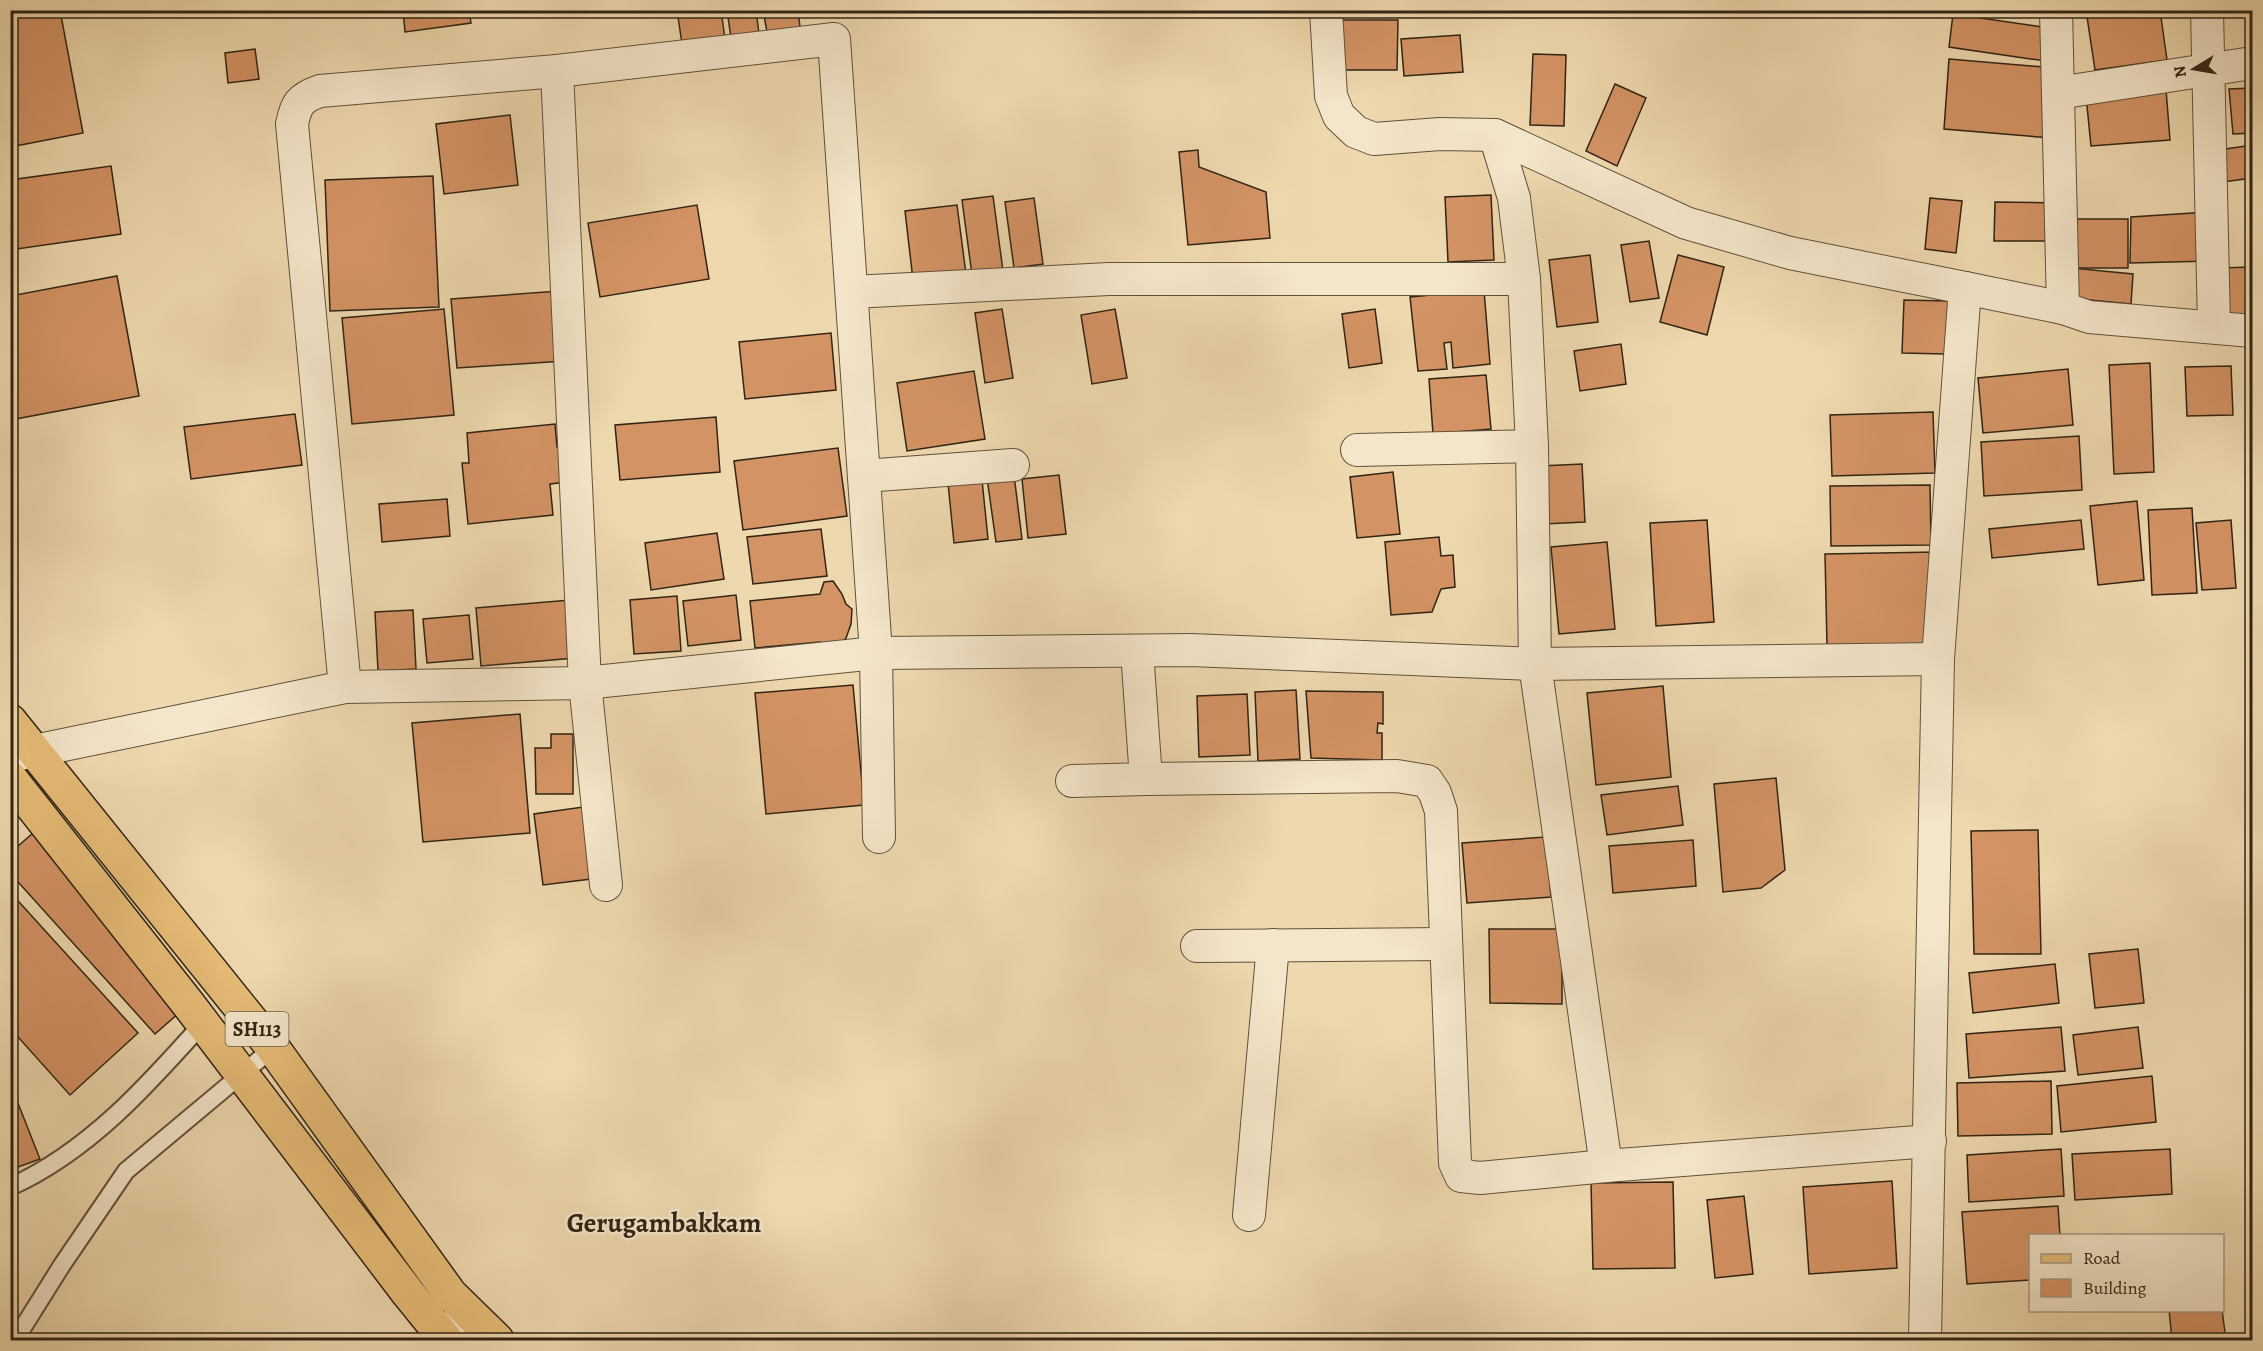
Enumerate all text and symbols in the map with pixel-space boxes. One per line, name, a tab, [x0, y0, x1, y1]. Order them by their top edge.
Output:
north arrow	[2164, 39, 2224, 99]
text: N	[2168, 64, 2192, 79]
road number: SH113	[226, 1012, 288, 1046]
district label: Gerugambakkam	[567, 1205, 762, 1241]
legend	[2029, 1234, 2224, 1312]
text: Road	[2083, 1246, 2121, 1270]
text: Building	[2083, 1276, 2147, 1300]

